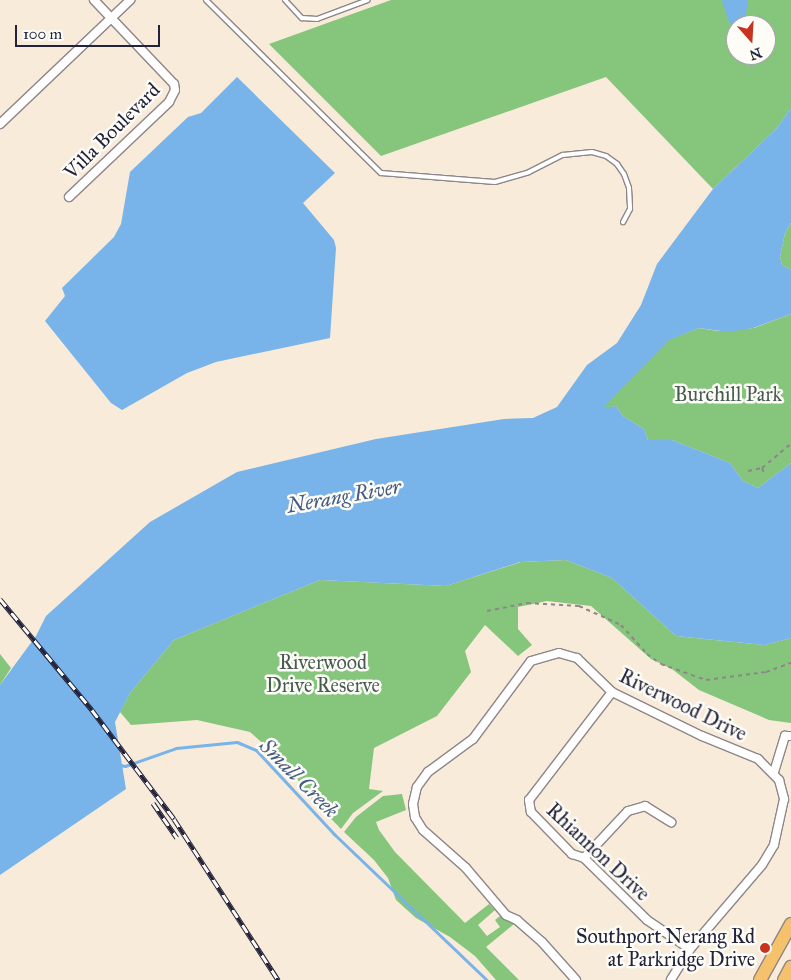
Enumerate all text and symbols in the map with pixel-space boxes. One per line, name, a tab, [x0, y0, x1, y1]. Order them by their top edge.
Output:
scale bar	[18, 15, 162, 47]
north arrow	[726, 15, 776, 65]
text: 100 m	[23, 25, 62, 43]
text: N	[747, 44, 764, 64]
street label: Villa Boulevard	[59, 78, 165, 184]
park label: Burchill Park	[674, 382, 782, 406]
water label: Nerang River	[285, 474, 403, 518]
park label: Riverwood Drive Reserve	[266, 651, 380, 698]
street label: Riverwood Drive	[615, 664, 751, 746]
water label: Small Creek	[254, 733, 344, 823]
street label: Rhiannon Drive	[541, 798, 655, 906]
place label: Southport Nerang Rd at Parkridge Drive	[576, 924, 755, 971]
marker: Southport Nerang Rd at Parkridge Drive	[759, 942, 771, 954]

